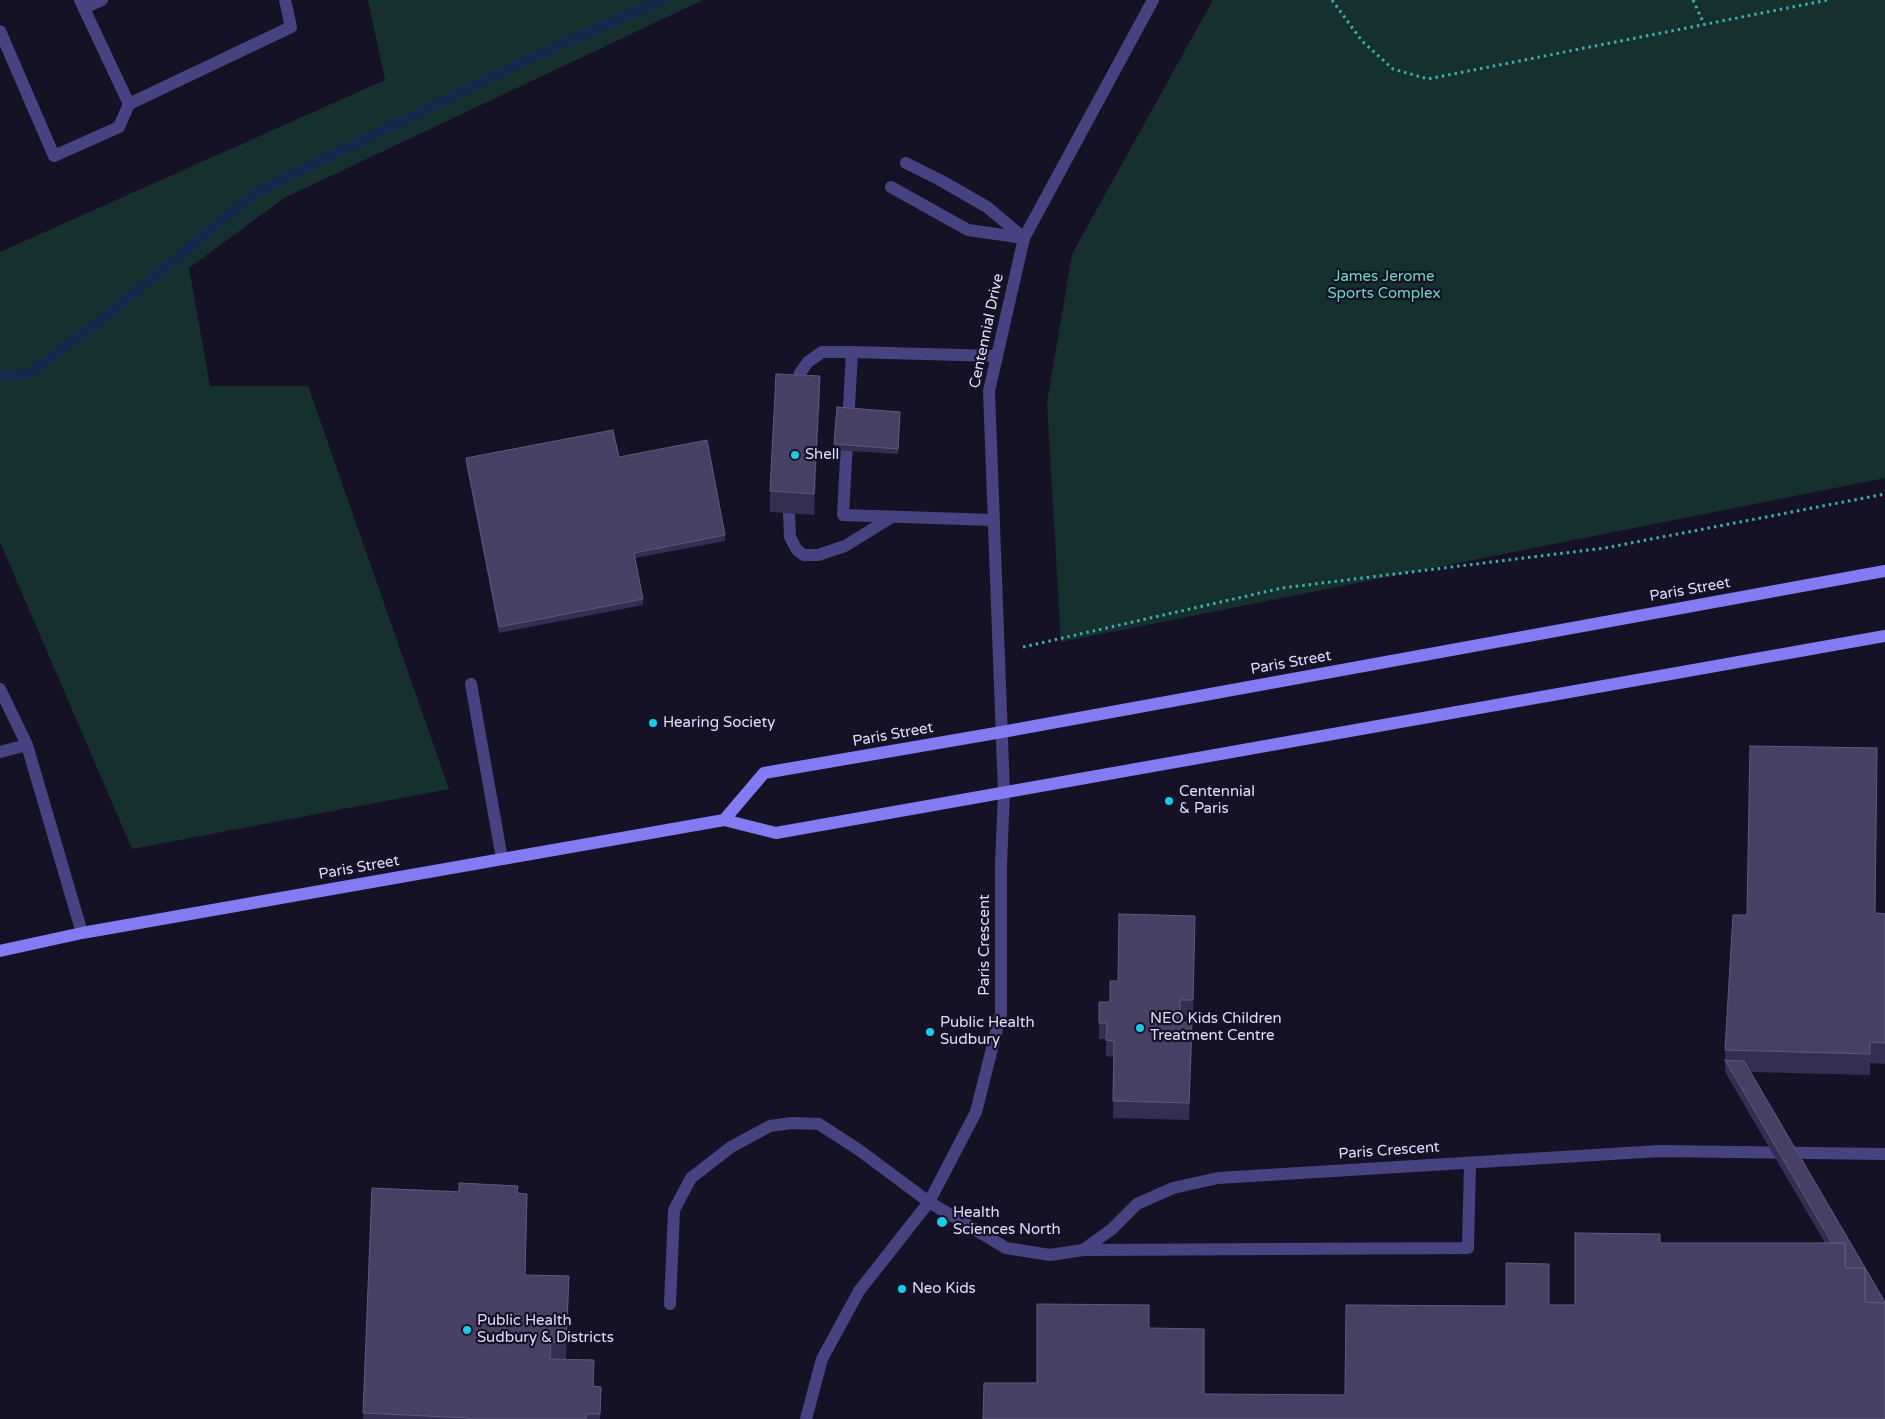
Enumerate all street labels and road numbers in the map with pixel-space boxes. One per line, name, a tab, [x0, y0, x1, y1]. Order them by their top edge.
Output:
street label: Centennial Drive	[966, 272, 1008, 390]
street label: Paris Street	[1648, 574, 1732, 606]
street label: Paris Street	[1249, 647, 1333, 679]
street label: Paris Street	[851, 719, 935, 751]
street label: Paris Street	[317, 852, 401, 884]
street label: Paris Crescent	[976, 894, 994, 996]
street label: Paris Crescent	[1338, 1138, 1440, 1164]

